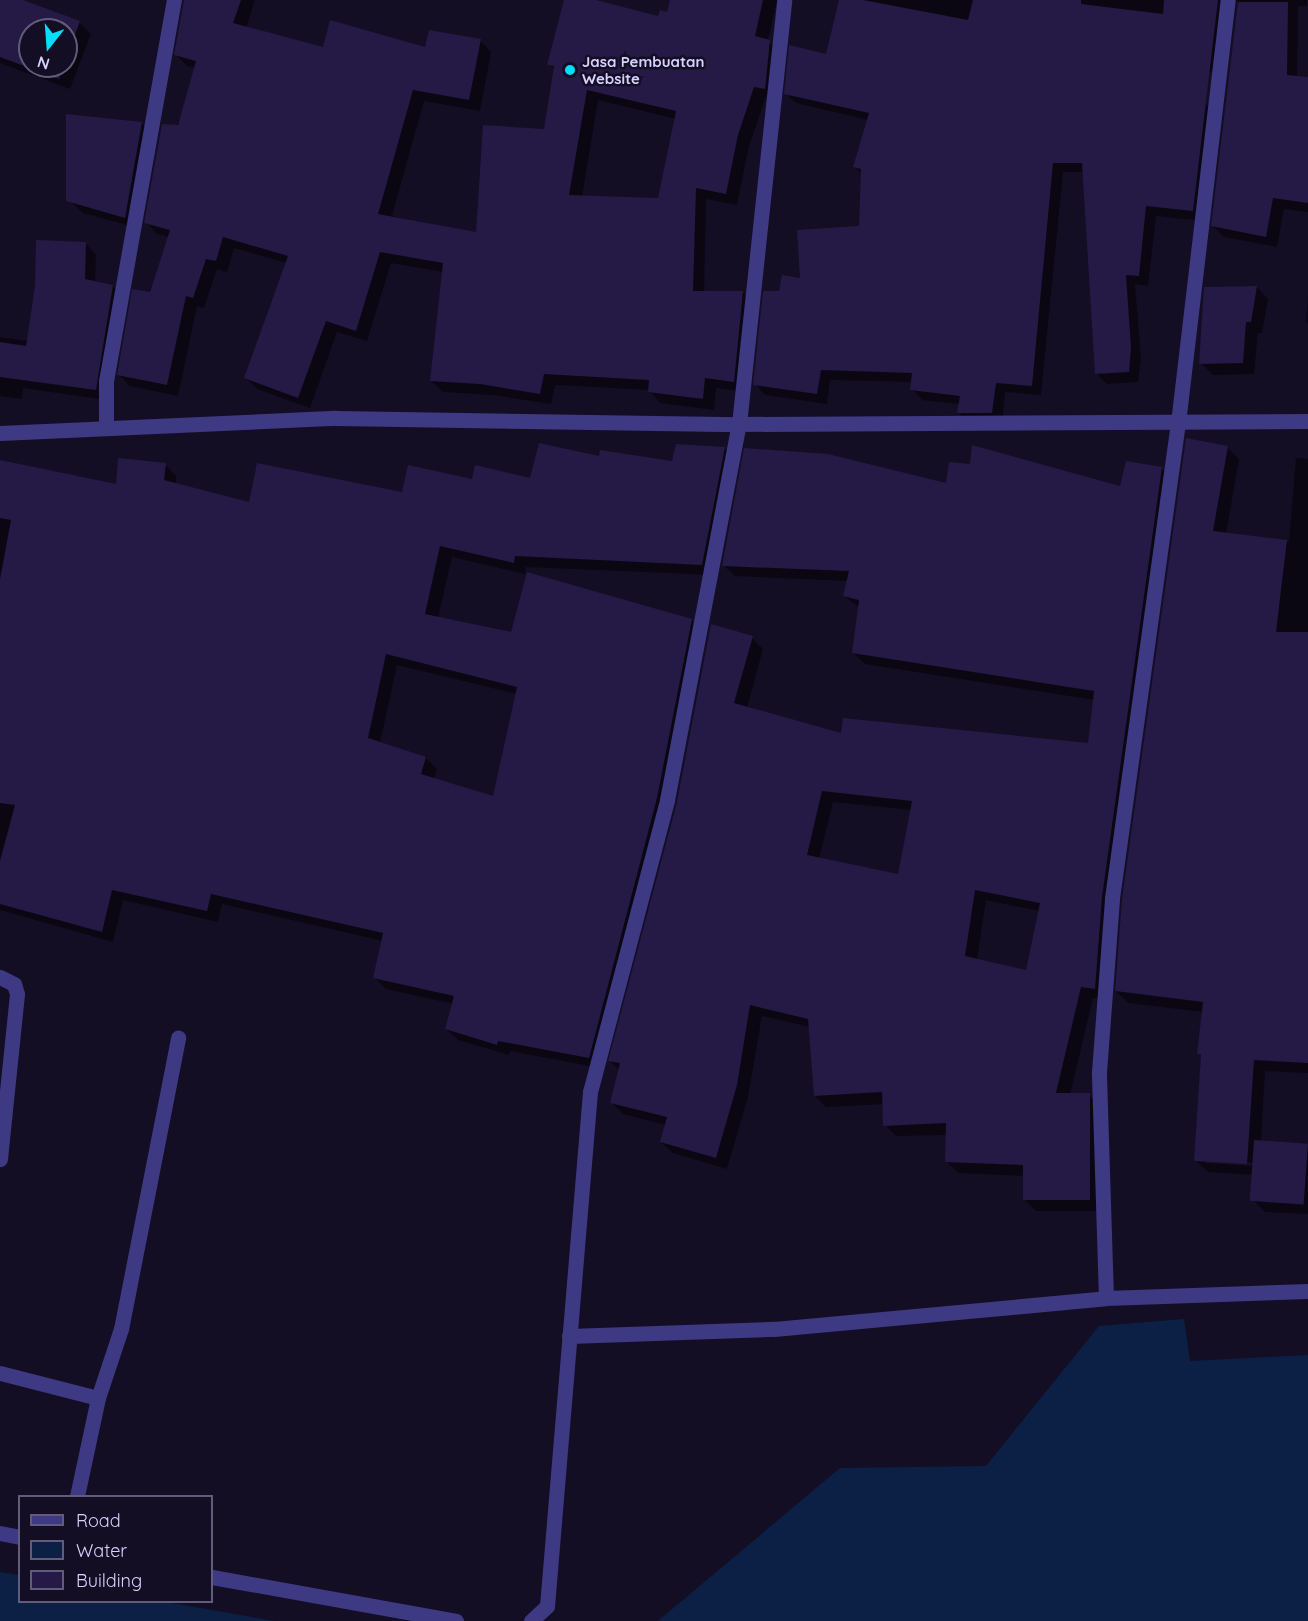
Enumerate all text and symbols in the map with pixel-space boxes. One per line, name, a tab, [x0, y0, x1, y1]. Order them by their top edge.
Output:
north arrow	[18, 18, 78, 78]
text: N	[35, 52, 52, 75]
place label: Jasa Pembuatan Website	[582, 52, 704, 87]
marker: Jasa Pembuatan Website	[563, 63, 577, 77]
legend	[18, 1495, 213, 1603]
text: Road	[76, 1509, 121, 1532]
text: Water	[76, 1539, 127, 1562]
text: Building	[76, 1569, 142, 1592]

